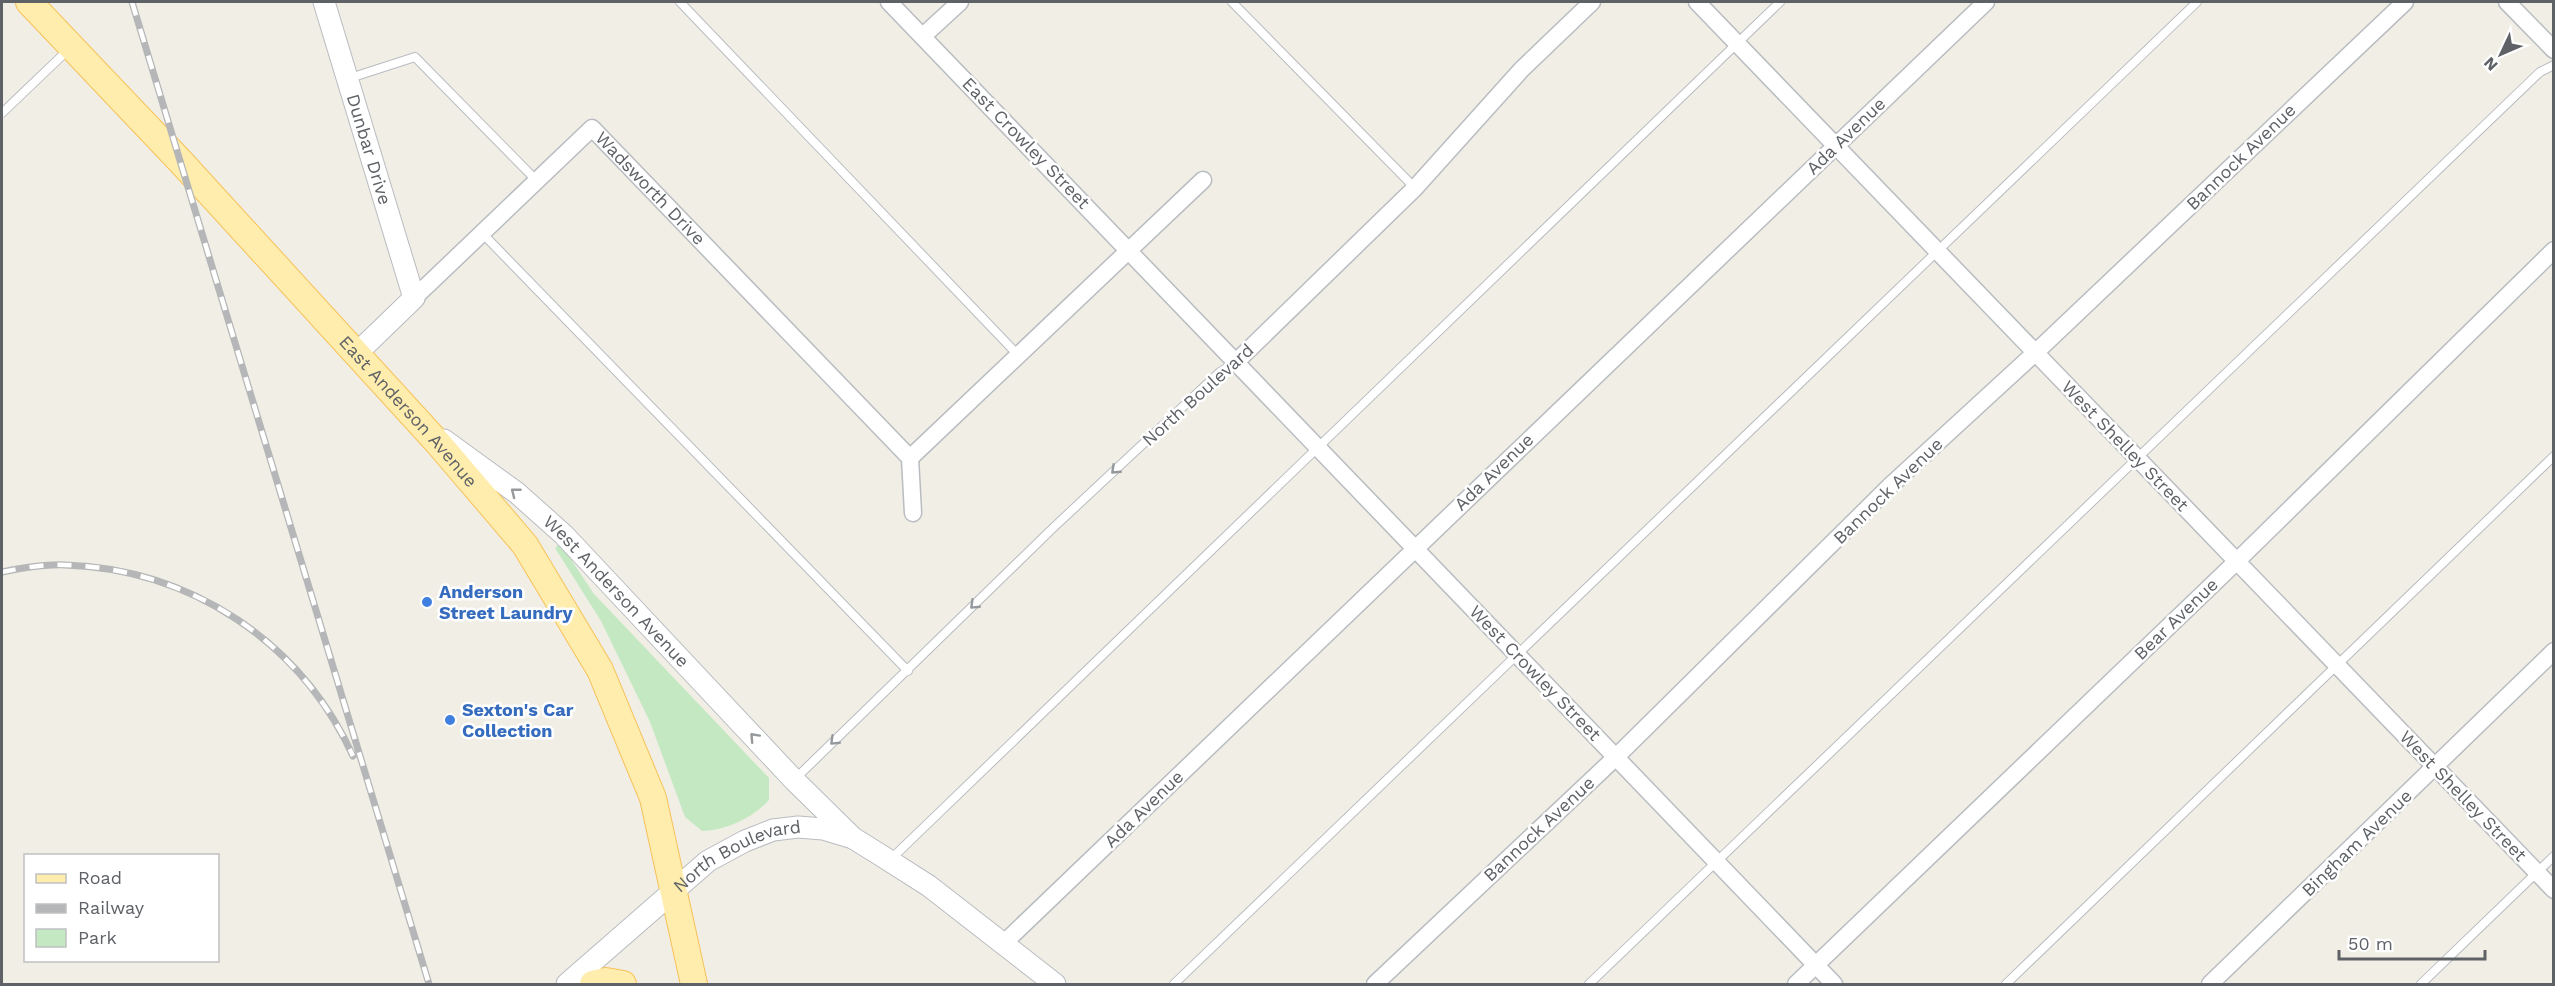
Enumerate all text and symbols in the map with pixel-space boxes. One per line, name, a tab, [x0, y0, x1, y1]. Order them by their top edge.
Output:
north arrow	[2471, 24, 2531, 84]
text: N	[2480, 53, 2502, 75]
street label: East Crowley Street	[958, 73, 1095, 213]
street label: Dunbar Drive	[343, 91, 396, 207]
street label: Ada Avenue	[1802, 93, 1890, 179]
street label: Bannock Avenue	[2182, 99, 2300, 214]
street label: Wadsworth Drive	[591, 127, 710, 249]
street label: East Anderson Avenue	[335, 331, 482, 491]
street label: North Boulevard	[1138, 339, 1258, 450]
street label: West Shelley Street	[2058, 376, 2193, 516]
street label: Ada Avenue	[1450, 429, 1538, 515]
street label: Bannock Avenue	[1829, 433, 1947, 548]
one-way arrow	[1111, 463, 1121, 474]
one-way arrow	[511, 489, 522, 500]
street label: West Anderson Avenue	[539, 511, 694, 671]
street label: Bear Avenue	[2129, 573, 2222, 664]
place label: Anderson Street Laundry	[439, 581, 573, 623]
marker: Anderson Street Laundry	[420, 595, 434, 609]
one-way arrow	[970, 597, 981, 608]
street label: West Crowley Street	[1465, 601, 1606, 745]
place label: Sexton's Car Collection	[462, 699, 574, 741]
marker: Sexton's Car Collection	[443, 713, 457, 727]
street label: West Shelley Street	[2396, 726, 2531, 866]
one-way arrow	[750, 733, 761, 744]
one-way arrow	[831, 734, 841, 745]
street label: Ada Avenue	[1100, 766, 1188, 852]
street label: Bannock Avenue	[1479, 772, 1598, 885]
street label: Bingham Avenue	[2297, 785, 2416, 900]
street label: North Boulevard	[669, 816, 802, 896]
legend	[24, 854, 219, 962]
text: Road	[78, 867, 122, 888]
text: Railway	[78, 897, 145, 918]
scale bar	[2339, 923, 2484, 961]
text: Park	[78, 927, 117, 948]
text: 50 m	[2348, 933, 2393, 954]

